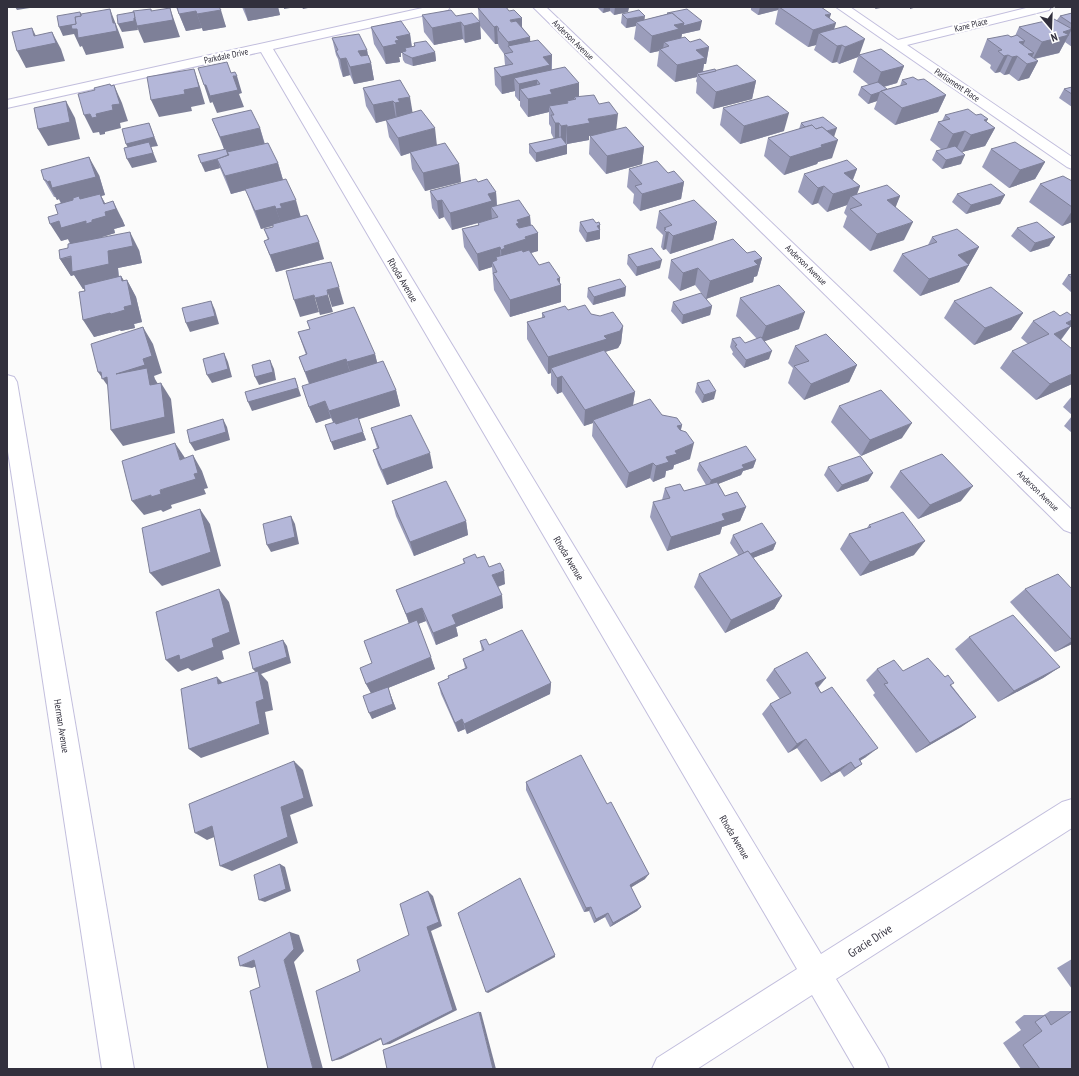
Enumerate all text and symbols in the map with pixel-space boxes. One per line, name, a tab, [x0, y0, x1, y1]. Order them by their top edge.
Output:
north arrow	[1031, 8, 1071, 48]
street label: Kane Place	[953, 15, 989, 34]
street label: Anderson Avenue	[550, 17, 597, 62]
text: N	[1049, 30, 1059, 45]
street label: Parkdale Drive	[203, 45, 249, 66]
street label: Parliament Place	[933, 65, 982, 104]
street label: Anderson Avenue	[783, 242, 830, 287]
street label: Rhoda Avenue	[384, 256, 421, 305]
street label: Anderson Avenue	[1015, 468, 1062, 513]
street label: Rhoda Avenue	[550, 534, 587, 583]
street label: Herman Avenue	[51, 698, 72, 754]
street label: Rhoda Avenue	[716, 813, 753, 862]
street label: Gracie Drive	[845, 921, 895, 961]

